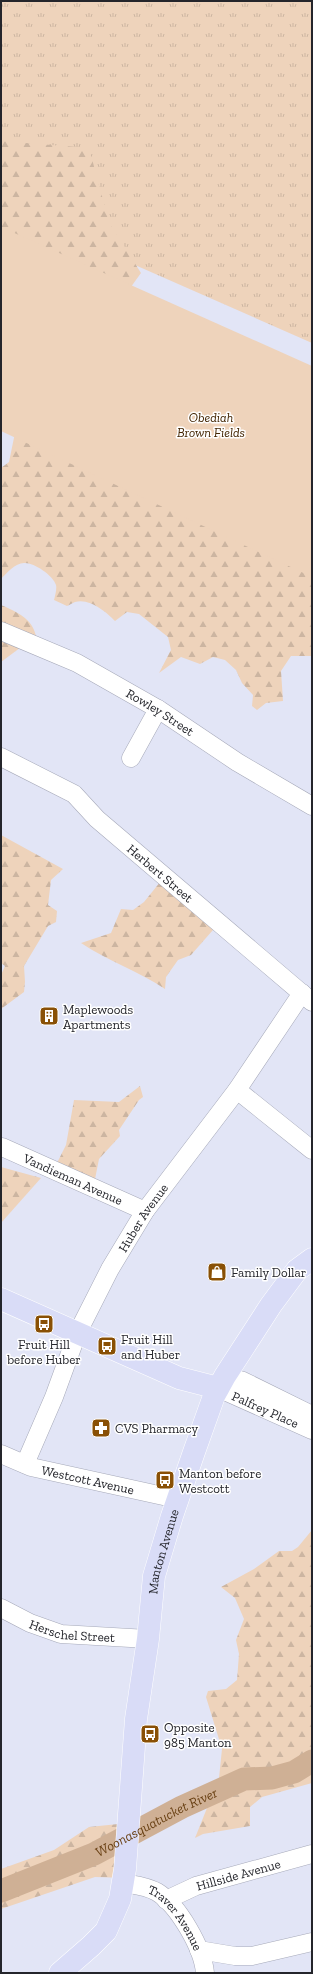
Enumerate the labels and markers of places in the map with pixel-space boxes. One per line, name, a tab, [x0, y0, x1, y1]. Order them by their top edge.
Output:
place label: Maplewoods Apartments	[63, 1002, 134, 1032]
building icon: Maplewoods Apartments	[38, 1005, 60, 1027]
shop icon: Family Dollar	[206, 1261, 228, 1283]
place label: Family Dollar	[231, 1265, 306, 1280]
bus stop icon: Fruit Hill before Huber	[33, 1313, 55, 1335]
place label: Fruit Hill and Huber	[121, 1332, 180, 1362]
bus stop icon: Fruit Hill and Huber	[96, 1335, 118, 1357]
place label: Fruit Hill before Huber	[6, 1337, 81, 1367]
pharmacy icon: CVS Pharmacy	[90, 1417, 112, 1439]
place label: CVS Pharmacy	[115, 1421, 198, 1436]
place label: Manton before Westcott	[179, 1466, 261, 1496]
bus stop icon: Manton before Westcott	[154, 1469, 176, 1491]
place label: Opposite 985 Manton	[164, 1720, 232, 1750]
bus stop icon: Opposite 985 Manton	[139, 1723, 161, 1745]

